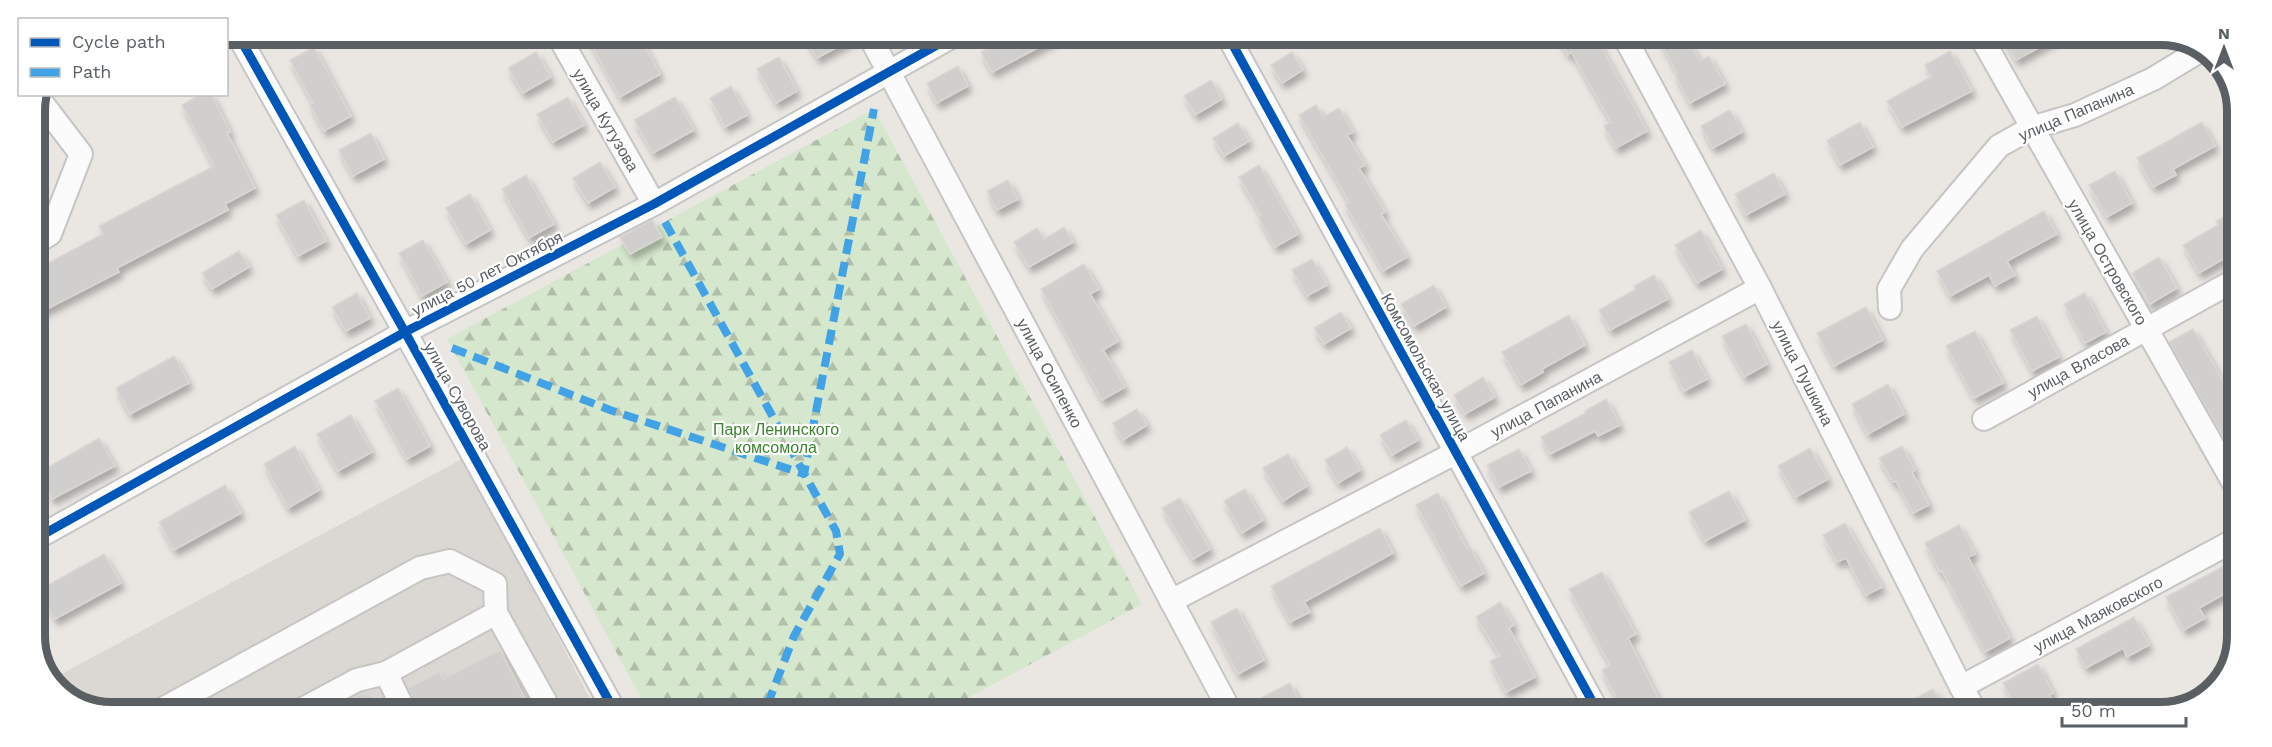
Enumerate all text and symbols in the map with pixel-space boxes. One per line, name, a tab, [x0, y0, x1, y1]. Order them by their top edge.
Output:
legend	[18, 18, 228, 96]
north arrow	[2194, 18, 2254, 78]
text: N	[2218, 24, 2230, 43]
text: Cycle path	[72, 31, 166, 52]
text: Path	[72, 61, 112, 82]
street label: улица Кутузова	[568, 65, 643, 175]
street label: улица Папанина	[2016, 80, 2137, 145]
street label: улица Островского	[2064, 196, 2151, 328]
street label: улица 50 лет Октября	[409, 227, 566, 320]
street label: Комсомольская улица	[1377, 290, 1474, 444]
street label: улица Осипенко	[1013, 315, 1086, 431]
street label: улица Пушкина	[1768, 317, 1837, 429]
street label: улица Власова	[2024, 331, 2132, 402]
street label: улица Суворова	[420, 339, 495, 454]
street label: улица Папанина	[1488, 367, 1605, 442]
park label: Парк Ленинского комсомола	[713, 420, 839, 457]
street label: улица Маяковского	[2030, 572, 2166, 656]
scale bar	[2062, 690, 2186, 728]
text: 50 m	[2071, 700, 2116, 721]

